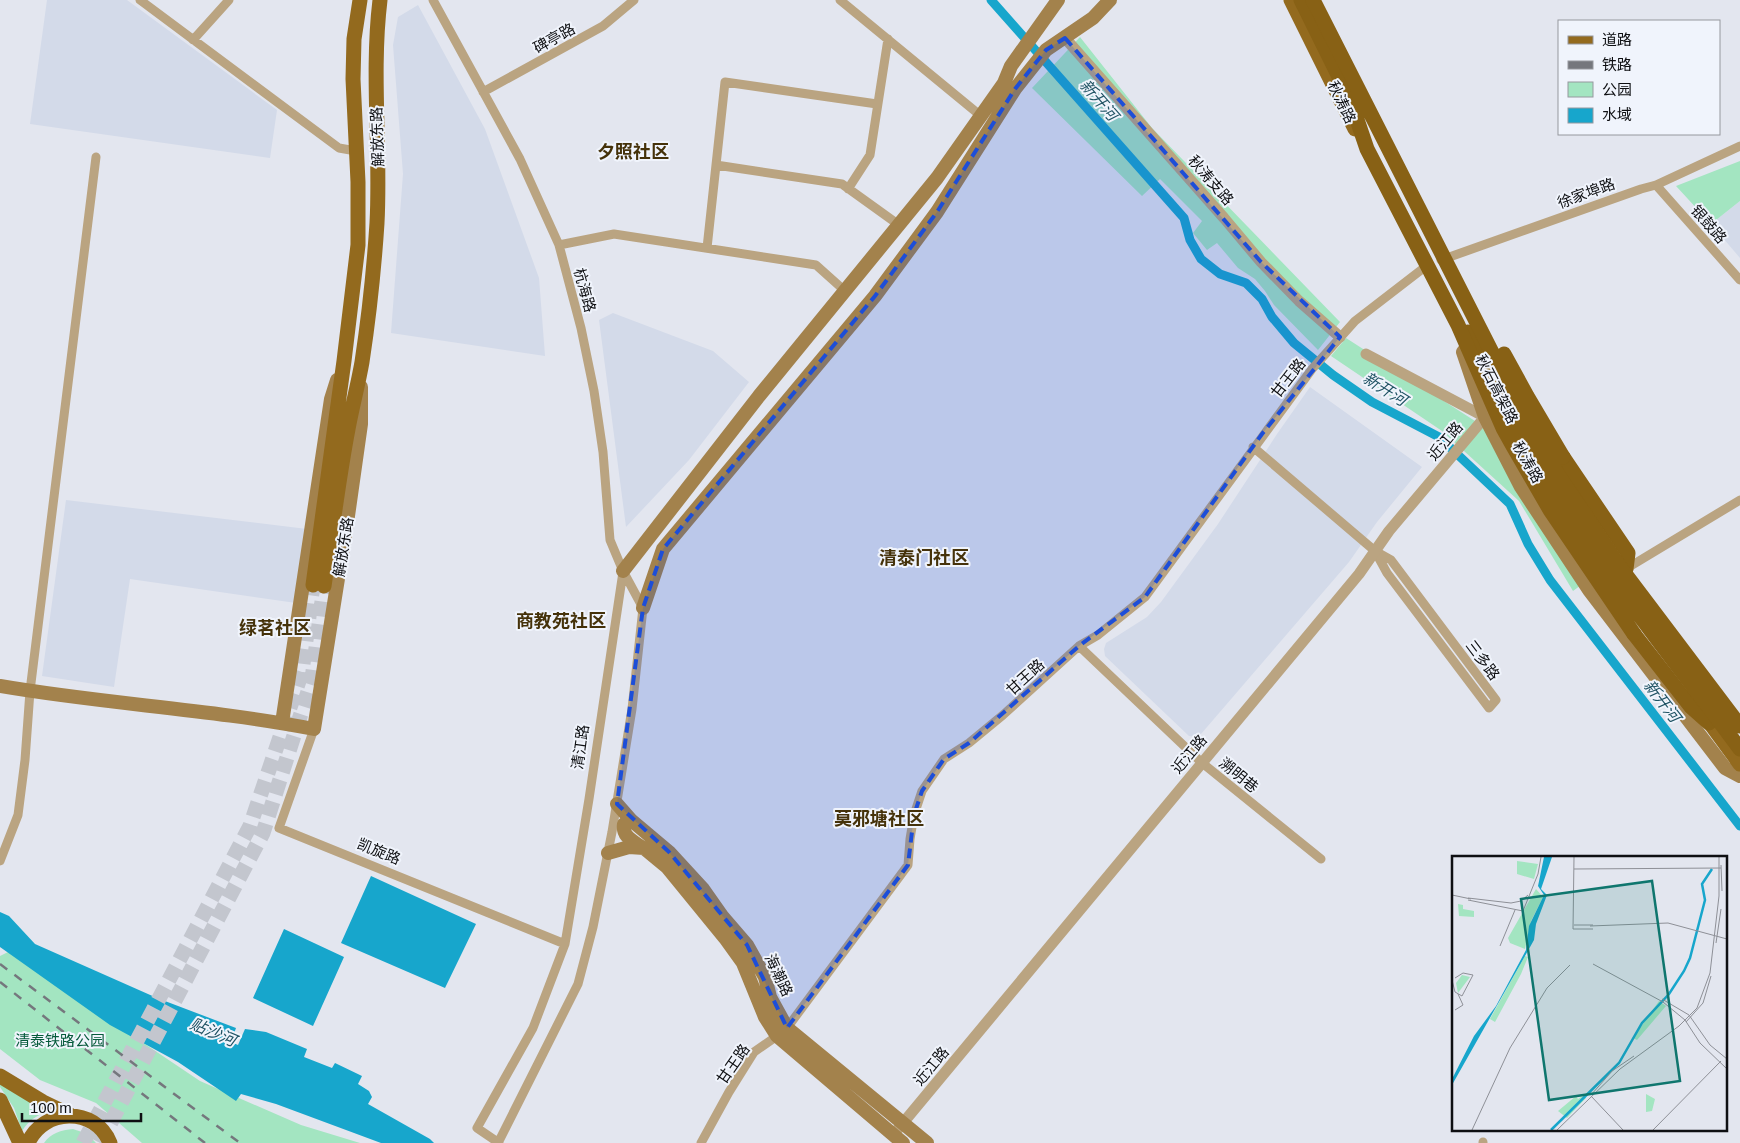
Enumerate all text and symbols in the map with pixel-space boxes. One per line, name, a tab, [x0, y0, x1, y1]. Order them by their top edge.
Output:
street label: 碑亭路	[530, 20, 578, 56]
legend	[1558, 20, 1720, 135]
text: 道路	[1602, 31, 1632, 48]
text: 铁路	[1602, 56, 1632, 73]
water label: 新开河	[1077, 76, 1123, 126]
street label: 秋涛路	[1324, 78, 1360, 126]
text: 公园	[1602, 81, 1632, 98]
text: 水域	[1602, 106, 1632, 123]
street label: 解放东路	[367, 107, 387, 167]
district label: 夕照社区	[597, 142, 669, 162]
street label: 秋涛支路	[1185, 152, 1237, 208]
street label: 徐家埠路	[1555, 175, 1617, 211]
street label: 银鼓路	[1688, 201, 1730, 247]
street label: 杭海路	[571, 266, 599, 314]
street label: 秋石高架路	[1472, 352, 1522, 426]
street label: 甘王路	[1267, 355, 1309, 401]
water label: 新开河	[1360, 369, 1412, 411]
street label: 近江路	[1424, 418, 1466, 464]
street label: 秋涛路	[1509, 438, 1547, 486]
street label: 解放东路	[330, 516, 356, 578]
district label: 清泰门社区	[879, 548, 969, 568]
district label: 商教苑社区	[516, 611, 606, 631]
district label: 绿茗社区	[239, 618, 311, 638]
street label: 三多路	[1463, 637, 1503, 683]
street label: 甘王路	[1003, 656, 1047, 698]
water label: 新开河	[1641, 677, 1685, 728]
street label: 清江路	[568, 724, 592, 770]
street label: 近江路	[1168, 731, 1210, 777]
street label: 溯明巷	[1216, 754, 1262, 796]
district label: 莫邪塘社区	[834, 809, 924, 829]
street label: 凯旋路	[355, 835, 403, 867]
inset map	[1452, 856, 1728, 1130]
street label: 海潮路	[762, 951, 796, 999]
water label: 贴沙河	[188, 1015, 241, 1050]
park label: 清泰铁路公园	[15, 1032, 105, 1049]
street label: 甘王路	[713, 1041, 753, 1087]
street label: 近江路	[910, 1043, 952, 1089]
scale bar	[22, 1090, 141, 1122]
text: 100 m	[30, 1099, 72, 1116]

